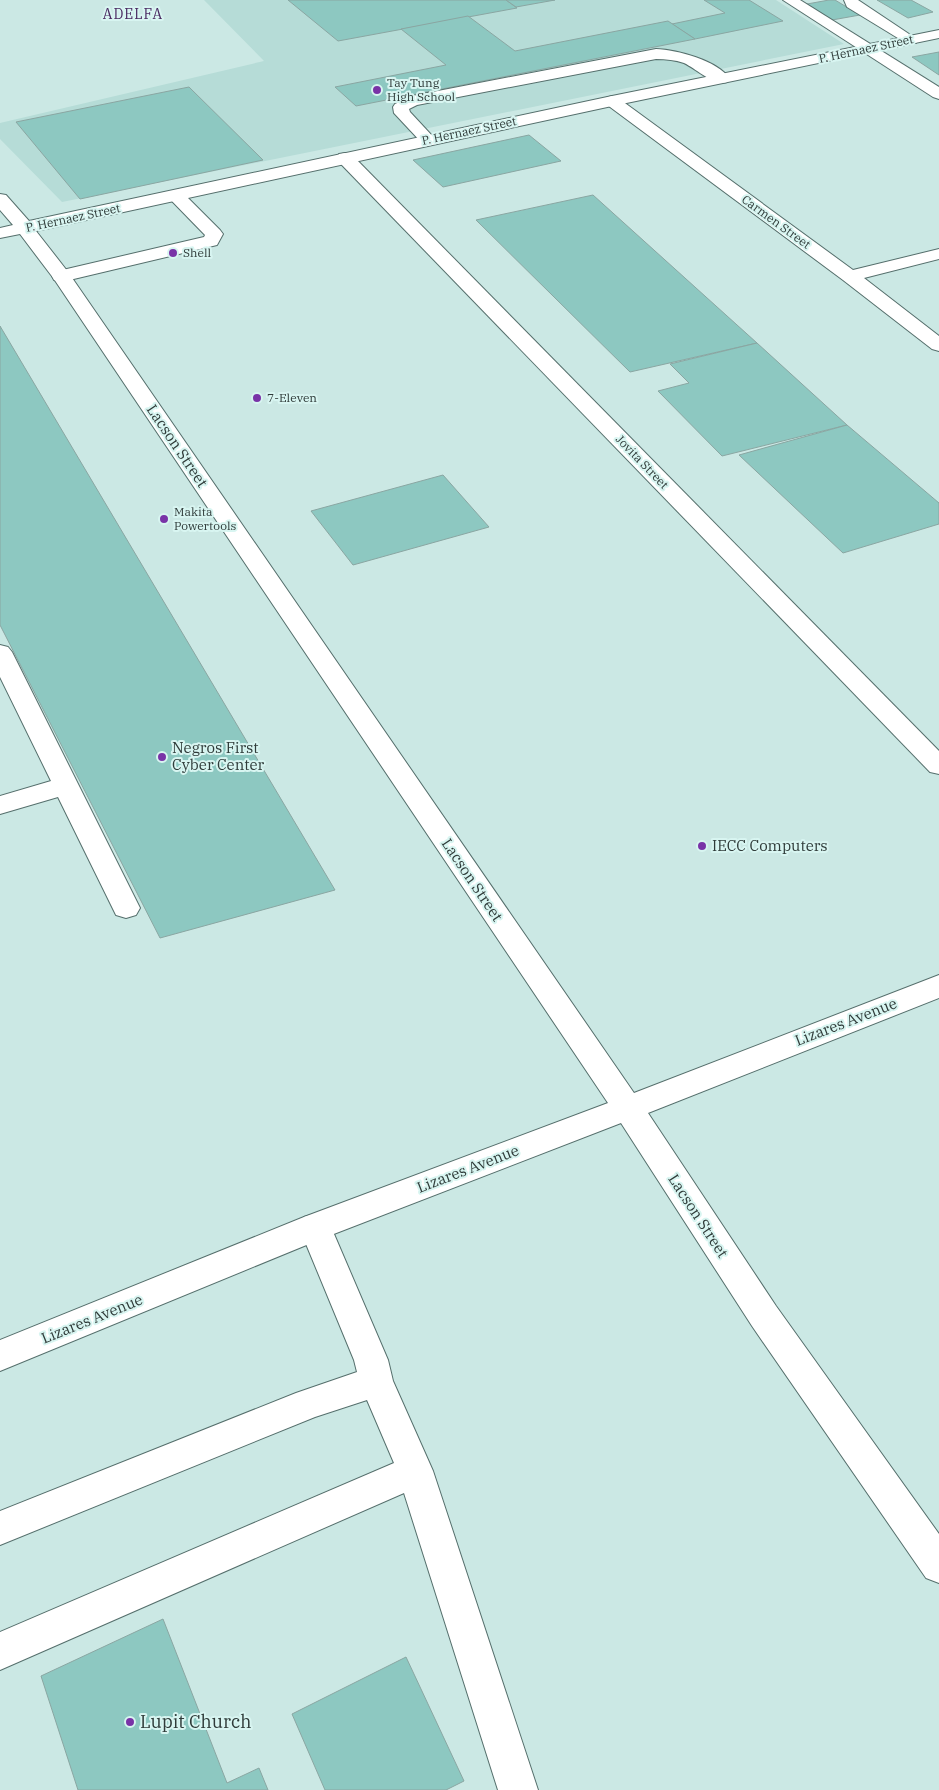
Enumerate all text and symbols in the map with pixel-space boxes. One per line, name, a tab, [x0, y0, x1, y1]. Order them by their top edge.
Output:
district label: ADELFA	[103, 5, 163, 23]
street label: P. Hernaez Street	[817, 31, 915, 66]
place label: Tay Tung High School	[387, 75, 455, 104]
marker: Tay Tung High School	[371, 84, 383, 96]
street label: P. Hernaez Street	[420, 113, 518, 148]
street label: Carmen Street	[739, 192, 814, 252]
street label: P. Hernaez Street	[24, 200, 122, 235]
place label: Shell	[183, 245, 212, 260]
marker: Shell	[167, 247, 179, 259]
place label: 7-Eleven	[267, 390, 317, 405]
marker: 7-Eleven	[251, 392, 263, 404]
street label: Lacson Street	[143, 401, 212, 491]
street label: Jovita Street	[613, 431, 672, 492]
place label: Makita Powertools	[174, 504, 237, 533]
marker: Makita Powertools	[158, 513, 170, 525]
place label: Negros First Cyber Center	[172, 738, 265, 774]
marker: Negros First Cyber Center	[156, 751, 168, 763]
street label: Lacson Street	[438, 835, 507, 925]
place label: IECC Computers	[712, 836, 828, 855]
marker: IECC Computers	[696, 840, 708, 852]
street label: Lizares Avenue	[792, 993, 899, 1050]
street label: Lizares Avenue	[414, 1140, 521, 1197]
street label: Lacson Street	[664, 1170, 732, 1261]
street label: Lizares Avenue	[38, 1290, 145, 1348]
place label: Lupit Church	[140, 1710, 251, 1733]
marker: Lupit Church	[124, 1716, 136, 1728]

